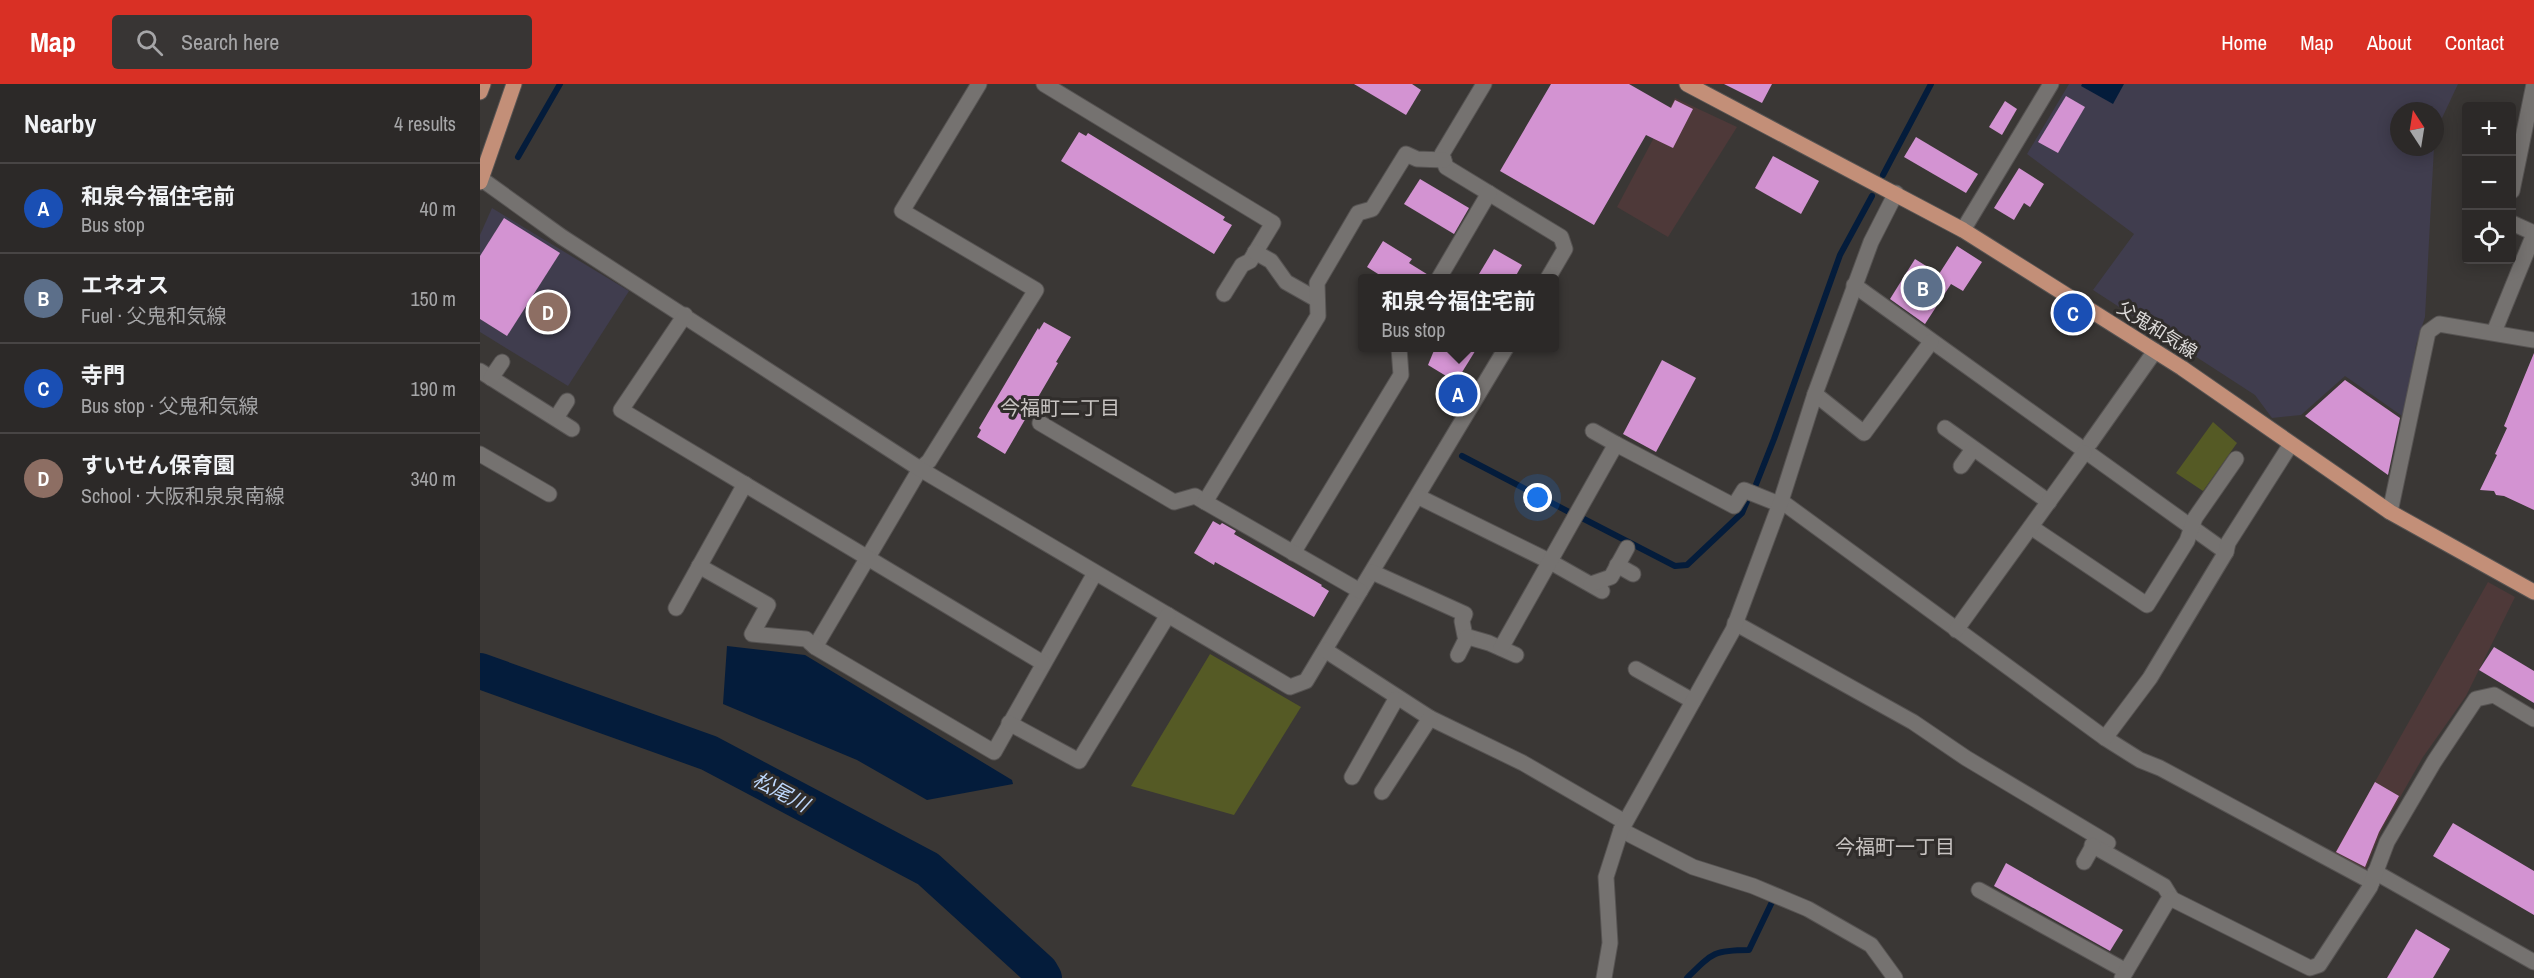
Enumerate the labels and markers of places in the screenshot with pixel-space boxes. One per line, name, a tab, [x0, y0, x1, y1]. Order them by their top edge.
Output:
pin: B	[1904, 266, 1942, 310]
pin: D	[528, 290, 568, 334]
pin: C	[2054, 290, 2092, 336]
pin: A	[1438, 372, 1478, 416]

